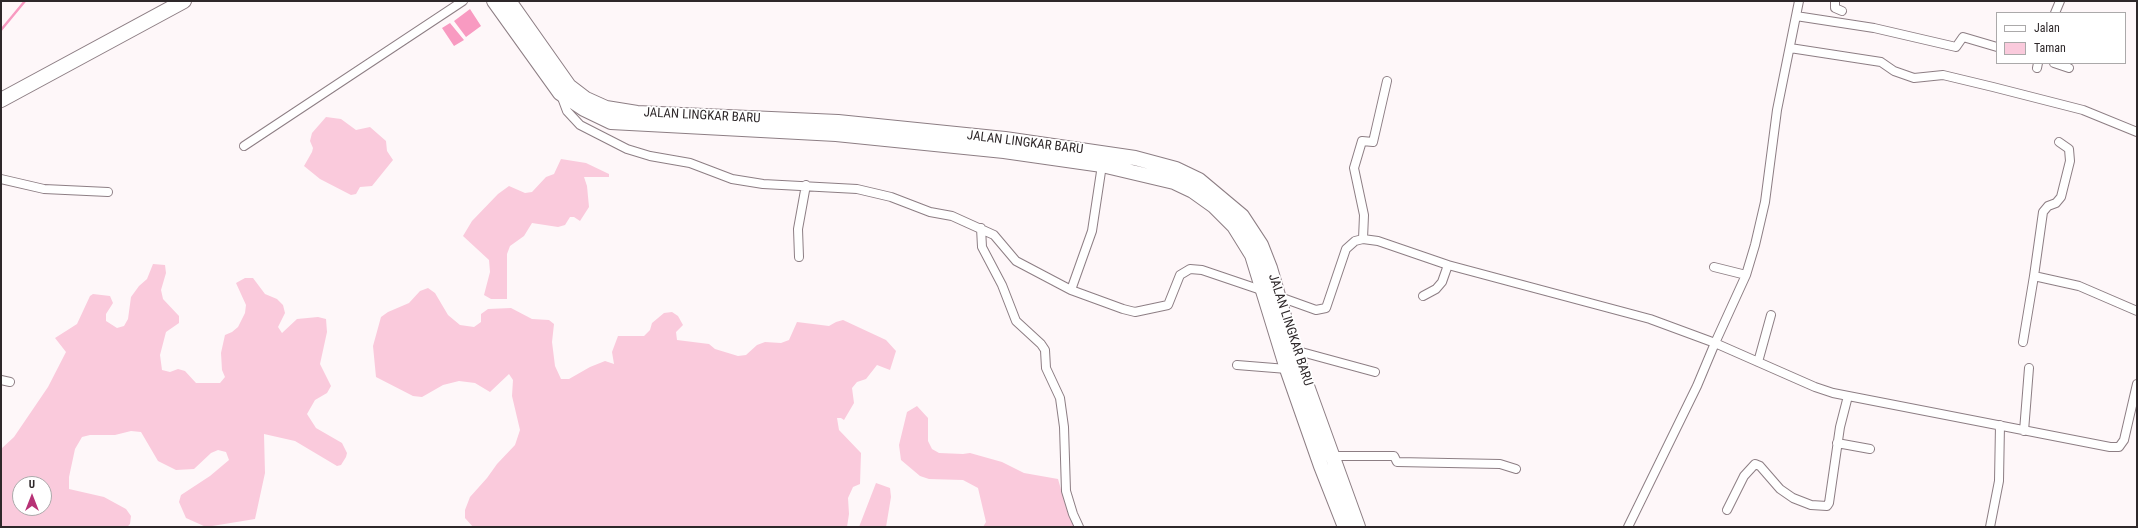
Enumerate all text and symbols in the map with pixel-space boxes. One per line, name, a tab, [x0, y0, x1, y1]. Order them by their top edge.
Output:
legend	[1996, 12, 2126, 64]
text: Jalan	[2034, 21, 2060, 35]
text: Taman	[2034, 41, 2066, 55]
street label: JALAN LINGKAR BARU	[643, 105, 761, 127]
street label: JALAN LINGKAR BARU	[966, 128, 1084, 158]
street label: JALAN LINGKAR BARU	[1265, 272, 1315, 388]
north arrow	[12, 476, 52, 516]
text: U	[29, 478, 35, 491]

